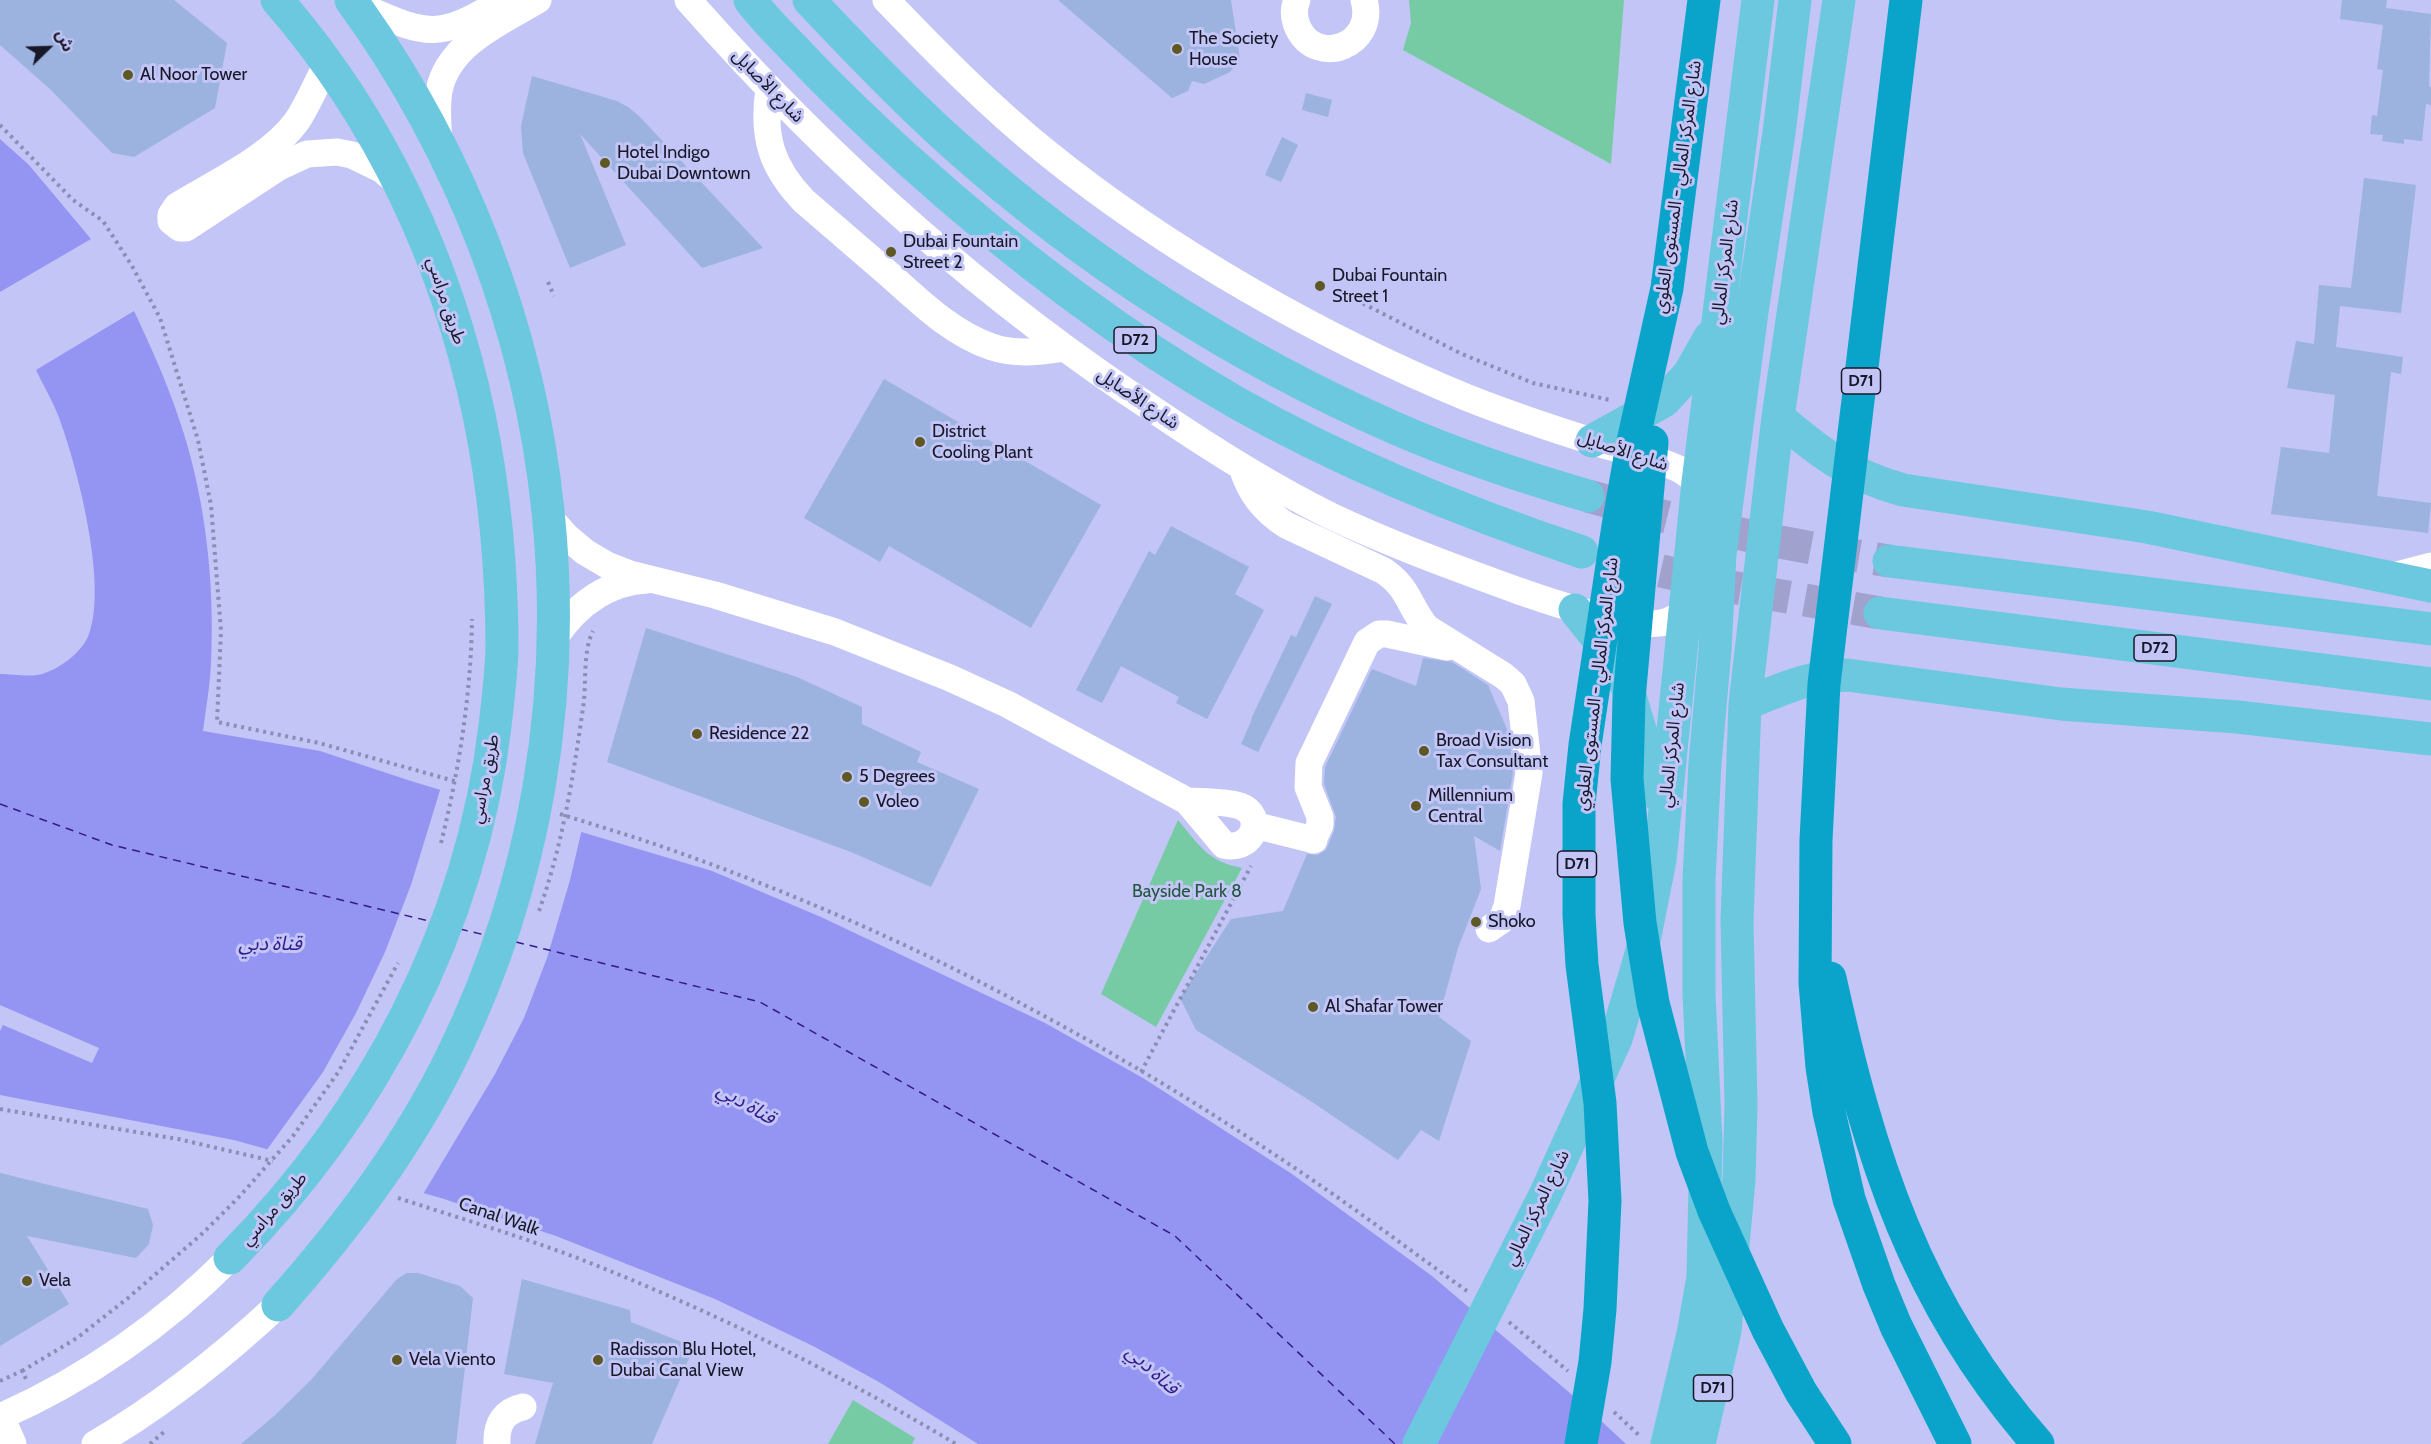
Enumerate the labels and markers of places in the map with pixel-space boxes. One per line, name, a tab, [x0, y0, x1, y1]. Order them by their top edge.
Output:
place label: The Society House	[1189, 28, 1278, 70]
marker: The Society House	[1170, 42, 1184, 56]
place label: Al Noor Tower	[140, 64, 247, 86]
marker: Al Noor Tower	[121, 68, 135, 82]
place label: Hotel Indigo Dubai Downtown	[617, 142, 751, 184]
marker: Hotel Indigo Dubai Downtown	[598, 156, 612, 170]
place label: Dubai Fountain Street 2	[903, 231, 1018, 274]
marker: Dubai Fountain Street 2	[884, 245, 898, 259]
place label: Dubai Fountain Street 1	[1332, 265, 1447, 308]
marker: Dubai Fountain Street 1	[1313, 279, 1327, 293]
place label: District Cooling Plant	[932, 421, 1033, 464]
marker: District Cooling Plant	[913, 435, 927, 449]
place label: Residence 22	[709, 723, 809, 745]
marker: Residence 22	[690, 727, 704, 741]
place label: Broad Vision Tax Consultant	[1436, 730, 1548, 772]
marker: Broad Vision Tax Consultant	[1417, 744, 1431, 758]
place label: 5 Degrees	[859, 766, 935, 788]
marker: 5 Degrees	[840, 770, 854, 784]
place label: Millennium Central	[1428, 785, 1513, 828]
place label: Voleo	[876, 791, 919, 813]
marker: Voleo	[857, 795, 871, 809]
marker: Millennium Central	[1409, 799, 1423, 813]
place label: Shoko	[1488, 911, 1536, 933]
marker: Shoko	[1469, 915, 1483, 929]
place label: Al Shafar Tower	[1325, 996, 1443, 1018]
marker: Al Shafar Tower	[1306, 1000, 1320, 1014]
place label: Vela	[39, 1270, 71, 1292]
marker: Vela	[20, 1274, 34, 1288]
place label: Radisson Blu Hotel, Dubai Canal View	[610, 1339, 756, 1382]
place label: Vela Viento	[409, 1349, 496, 1371]
marker: Vela Viento	[390, 1353, 404, 1367]
marker: Radisson Blu Hotel, Dubai Canal View	[591, 1353, 605, 1367]

